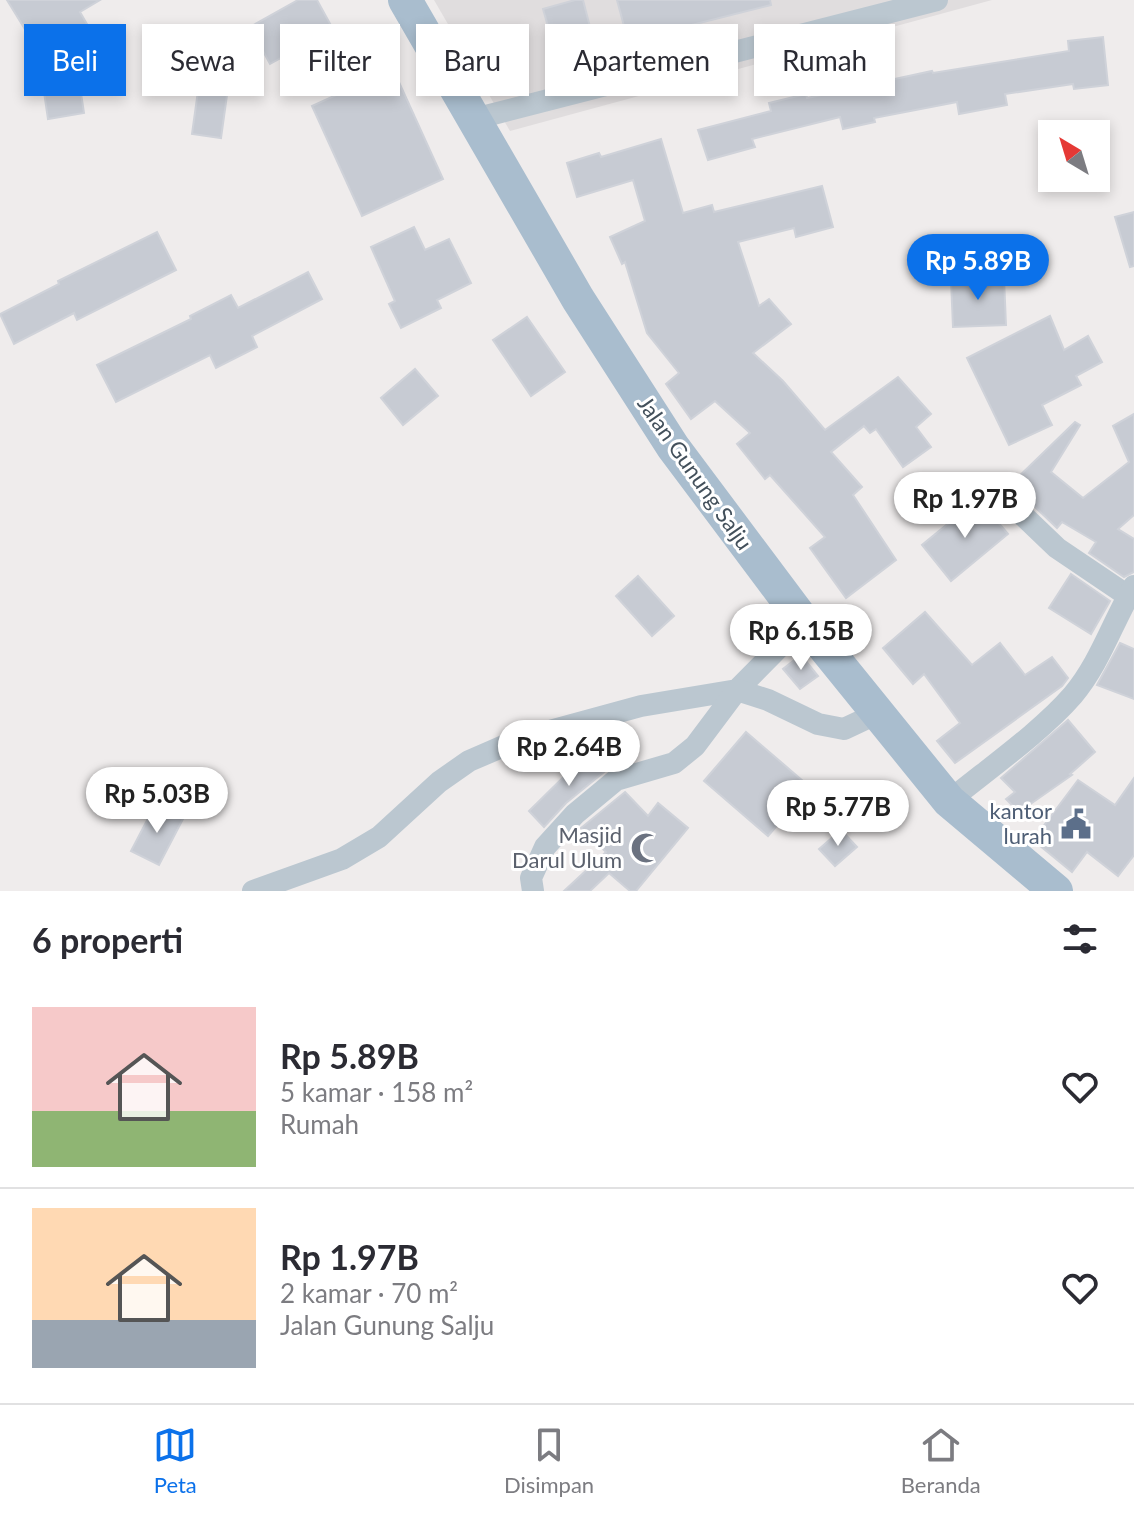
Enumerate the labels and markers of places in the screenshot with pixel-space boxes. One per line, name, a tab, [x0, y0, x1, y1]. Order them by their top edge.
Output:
pin: Rp 5.89B	[895, 234, 1061, 302]
pin: Rp 1.97B	[882, 472, 1048, 540]
pin: Rp 6.15B	[718, 604, 884, 672]
pin: Rp 2.64B	[486, 720, 652, 788]
pin: Rp 5.03B	[74, 767, 240, 835]
pin: Rp 5.77B	[755, 780, 921, 848]
place label: kantor lurah	[989, 797, 1052, 849]
public building icon: kantor lurah	[1059, 807, 1093, 841]
place label: Masjid Darul Ulum	[512, 821, 622, 873]
mosque icon: Masjid Darul Ulum	[629, 831, 663, 865]

